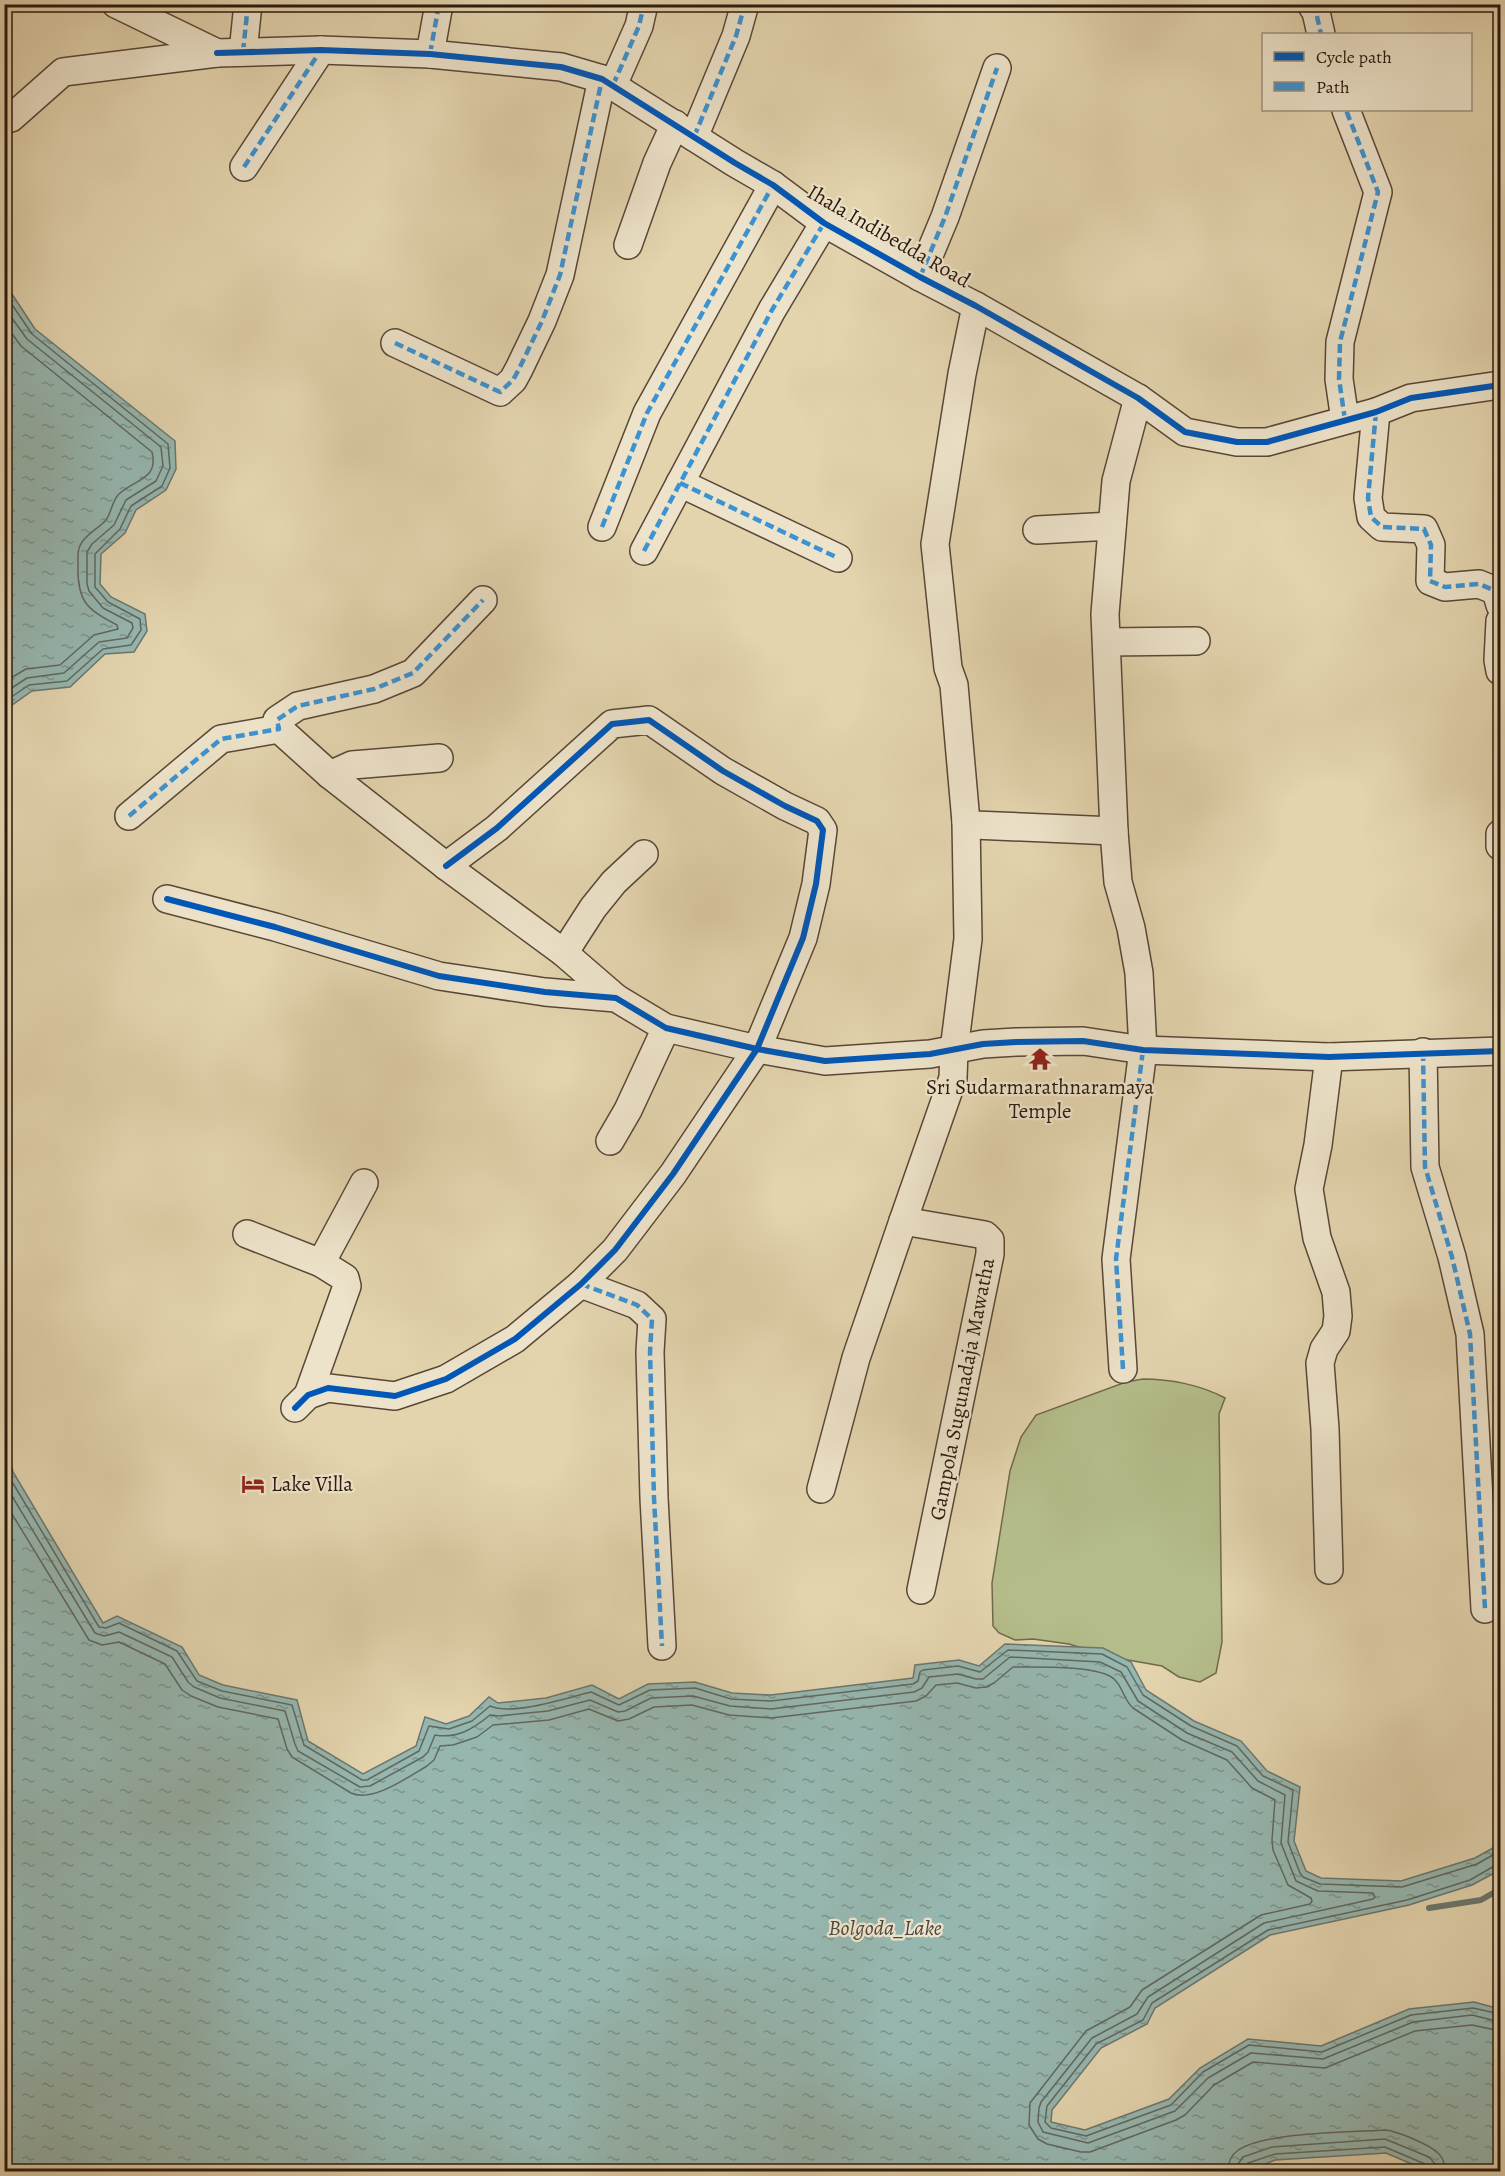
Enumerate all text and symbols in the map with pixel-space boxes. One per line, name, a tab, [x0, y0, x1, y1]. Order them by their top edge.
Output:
legend	[1262, 33, 1472, 111]
text: Cycle path	[1316, 45, 1392, 69]
text: Path	[1316, 75, 1350, 99]
street label: Ihala Indibedda Road	[802, 178, 976, 294]
temple icon: Sri Sudarmarathnaramaya Temple	[1027, 1046, 1053, 1072]
place label: Sri Sudarmarathnaramaya Temple	[926, 1073, 1154, 1125]
street label: Gampola Sugunadaja Mawatha	[923, 1255, 1001, 1523]
place label: Lake Villa	[271, 1470, 353, 1498]
hotel icon: Lake Villa	[240, 1471, 266, 1497]
water label: Bolgoda_Lake	[828, 1913, 942, 1943]

